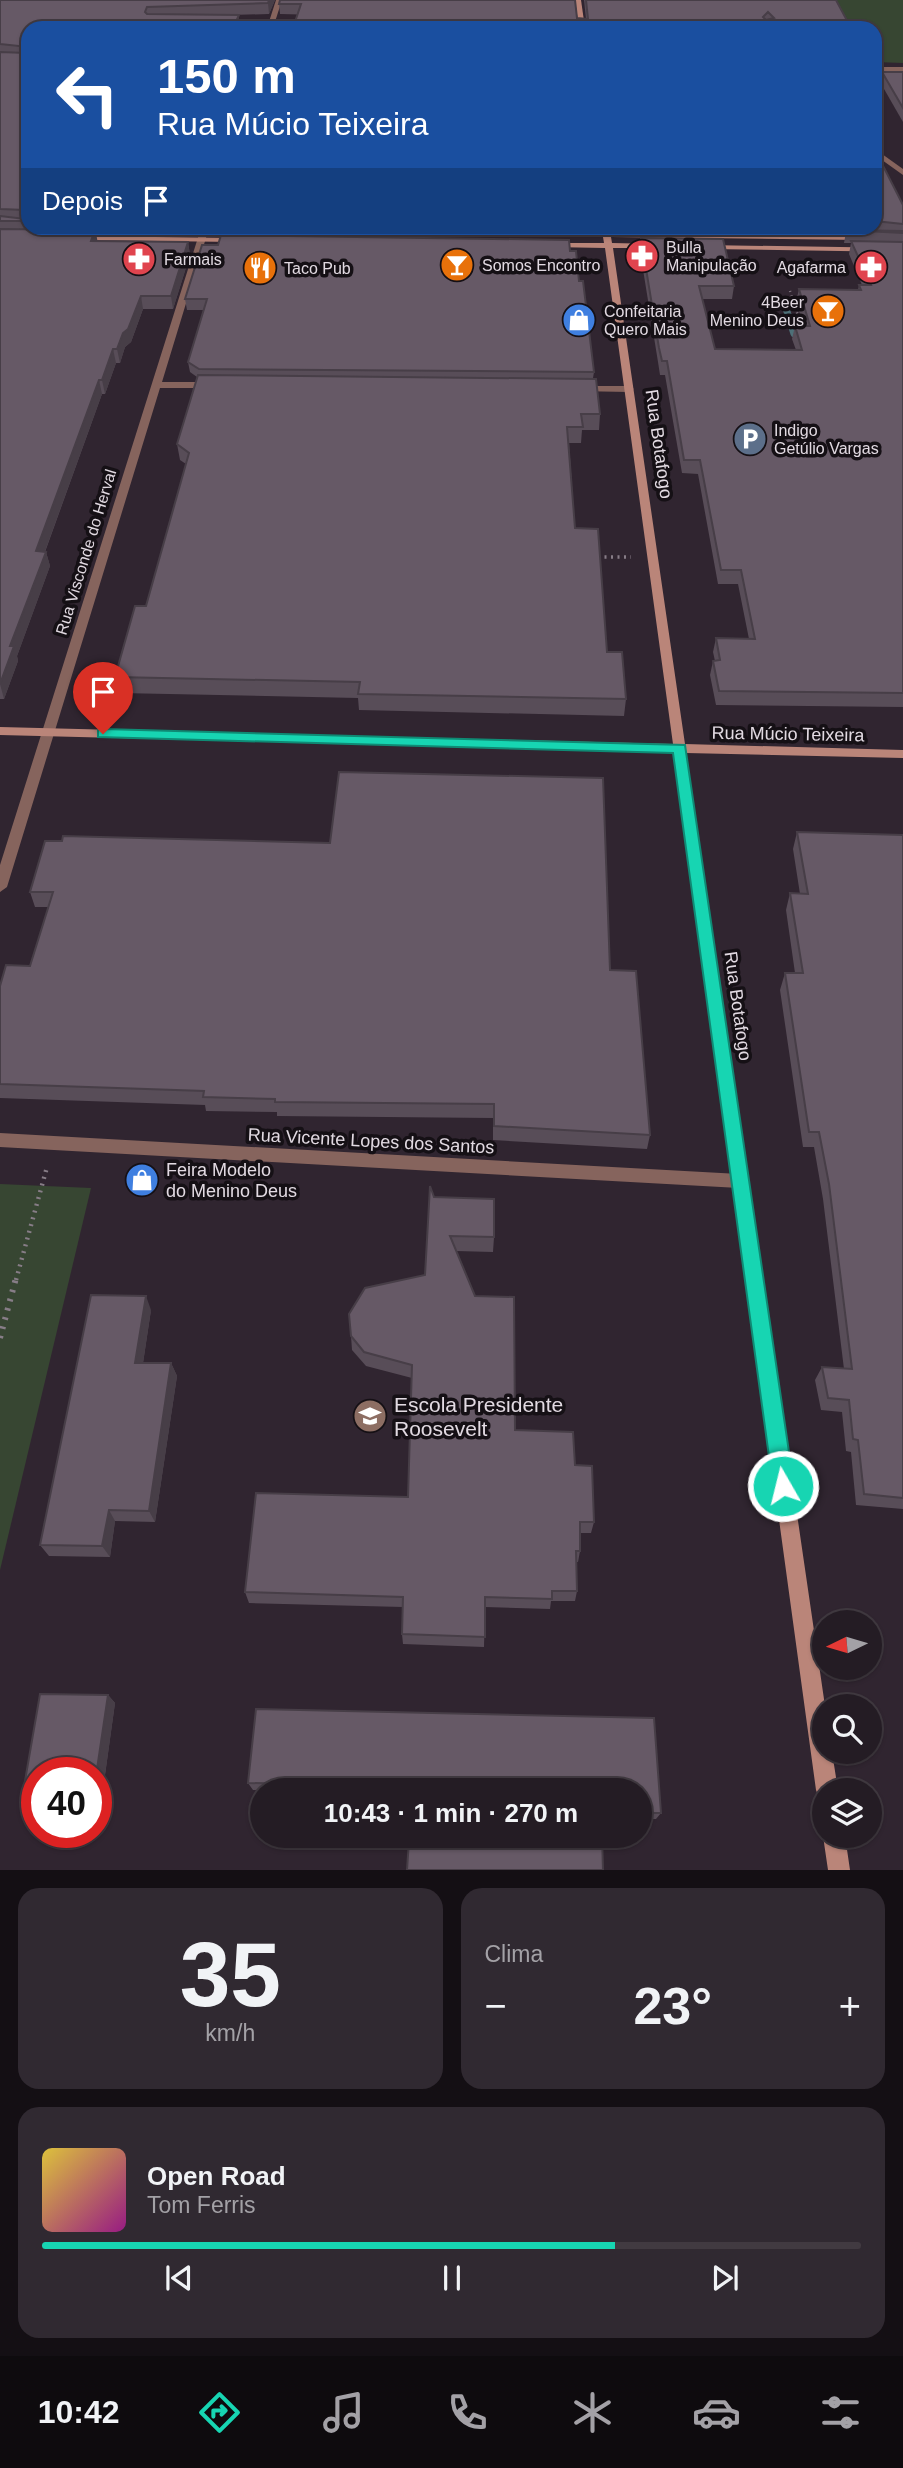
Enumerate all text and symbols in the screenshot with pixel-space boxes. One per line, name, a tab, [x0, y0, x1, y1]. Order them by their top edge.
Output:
icon: left	[42, 49, 133, 140]
text: 150 m	[157, 49, 296, 103]
text: Rua Múcio Teixeira	[157, 106, 429, 142]
icon: arrive	[137, 182, 175, 220]
text: Depois	[42, 186, 123, 216]
pharmacy icon: Bulla Manipulação	[623, 237, 661, 275]
place label: Bulla Manipulação	[666, 239, 757, 274]
pharmacy icon: Farmais	[120, 240, 158, 278]
bar icon: Somos Encontro	[438, 246, 476, 284]
pharmacy icon: Agafarma	[852, 248, 890, 286]
restaurant icon: Taco Pub	[241, 249, 279, 287]
place label: Farmais	[164, 251, 222, 268]
place label: Somos Encontro	[482, 257, 600, 274]
place label: Agafarma	[777, 259, 846, 276]
place label: Taco Pub	[284, 260, 351, 277]
bar icon: 4Beer Menino Deus	[809, 292, 847, 330]
place label: 4Beer Menino Deus	[710, 294, 805, 329]
shop icon: Confeitaria Quero Mais	[560, 301, 598, 339]
place label: Confeitaria Quero Mais	[604, 303, 687, 338]
street label: Rua Botafogo	[641, 388, 677, 500]
parking icon: Indigo Getúlio Vargas	[731, 420, 769, 458]
place label: Indigo Getúlio Vargas	[774, 422, 879, 457]
street label: Rua Visconde do Herval	[53, 467, 119, 637]
pin	[73, 662, 133, 734]
icon: arrive	[84, 673, 122, 711]
street label: Rua Múcio Teixeira	[711, 723, 866, 745]
street label: Rua Botafogo	[720, 950, 756, 1062]
street label: Rua Vicente Lopes dos Santos	[247, 1125, 495, 1157]
place label: Feira Modelo do Menino Deus	[166, 1160, 297, 1201]
shop icon: Feira Modelo do Menino Deus	[123, 1161, 161, 1199]
place label: Escola Presidente Roosevelt	[394, 1393, 563, 1440]
school or university icon: Escola Presidente Roosevelt	[351, 1397, 389, 1435]
position arrow	[746, 1449, 820, 1523]
north arrow	[812, 1610, 882, 1680]
map controls	[812, 1610, 882, 1848]
button: search	[812, 1694, 882, 1764]
speed limit sign: 40	[21, 1757, 112, 1848]
button: layers	[812, 1778, 882, 1848]
text: 10:43 · 1 min · 270 m	[324, 1798, 578, 1828]
text: 35	[180, 1924, 281, 2025]
text: Clima	[485, 1941, 543, 1967]
text: 23°	[633, 1977, 712, 2035]
text: −	[485, 1985, 507, 2027]
text: +	[839, 1985, 861, 2027]
text: km/h	[205, 2020, 255, 2046]
text: Open Road	[147, 2161, 286, 2191]
text: Tom Ferris	[147, 2192, 256, 2218]
icon: previous	[160, 2259, 198, 2297]
icon: pause	[433, 2259, 471, 2297]
icon: next	[706, 2259, 744, 2297]
icon: directions	[195, 2388, 244, 2437]
icon: music	[319, 2388, 368, 2437]
icon: phone	[443, 2388, 492, 2437]
icon: climate	[568, 2388, 617, 2437]
icon: car	[692, 2388, 741, 2437]
icon: filters	[816, 2388, 865, 2437]
text: 10:42	[38, 2394, 119, 2430]

